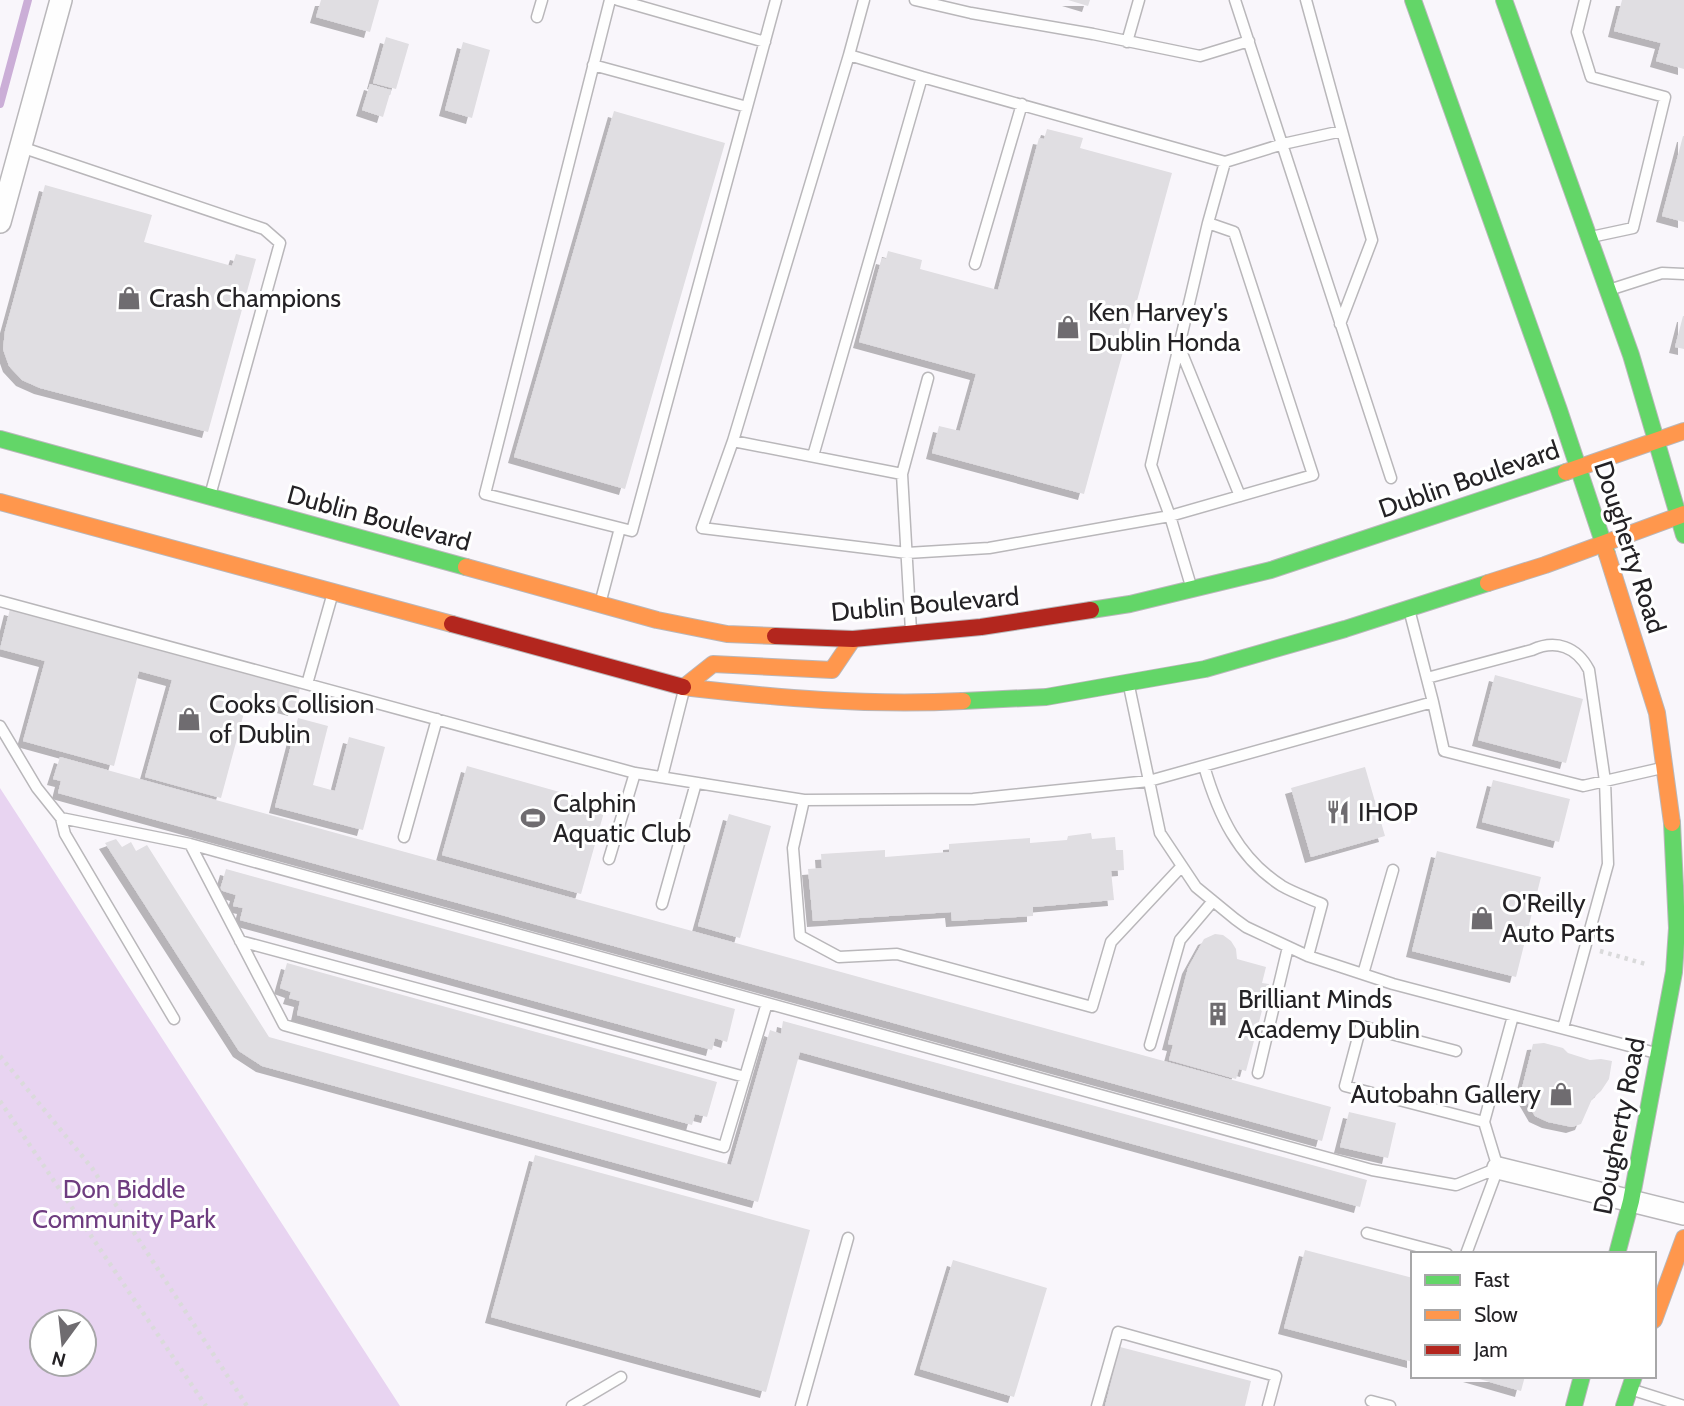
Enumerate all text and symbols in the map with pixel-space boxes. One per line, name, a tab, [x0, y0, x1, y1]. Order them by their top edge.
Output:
place label: Crash Champions	[149, 282, 341, 314]
shop icon: Crash Champions	[115, 284, 143, 312]
place label: Ken Harvey's Dublin Honda	[1088, 296, 1241, 358]
shop icon: Ken Harvey's Dublin Honda	[1054, 313, 1082, 341]
street label: Dublin Boulevard	[1374, 433, 1564, 525]
street label: Dougherty Road	[1587, 457, 1673, 637]
street label: Dublin Boulevard	[284, 478, 474, 558]
street label: Dublin Boulevard	[830, 580, 1020, 628]
place label: Cooks Collision of Dublin	[209, 688, 374, 750]
shop icon: Cooks Collision of Dublin	[175, 705, 203, 733]
place label: Calphin Aquatic Club	[553, 787, 691, 849]
place label: IHOP	[1358, 796, 1418, 828]
restaurant icon: IHOP	[1324, 798, 1352, 826]
sports icon: Calphin Aquatic Club	[519, 804, 547, 832]
place label: O'Reilly Auto Parts	[1502, 887, 1615, 949]
shop icon: O'Reilly Auto Parts	[1468, 904, 1496, 932]
place label: Brilliant Minds Academy Dublin	[1238, 983, 1420, 1045]
building icon: Brilliant Minds Academy Dublin	[1204, 1000, 1232, 1028]
street label: Dougherty Road	[1586, 1035, 1652, 1217]
place label: Autobahn Gallery	[1351, 1078, 1541, 1110]
shop icon: Autobahn Gallery	[1547, 1080, 1575, 1108]
park label: Don Biddle Community Park	[32, 1173, 216, 1235]
legend	[1411, 1252, 1656, 1378]
text: Fast	[1474, 1267, 1510, 1292]
text: Slow	[1474, 1302, 1518, 1327]
north arrow	[28, 1308, 98, 1378]
text: Jam	[1473, 1337, 1508, 1362]
text: N	[49, 1346, 68, 1372]

